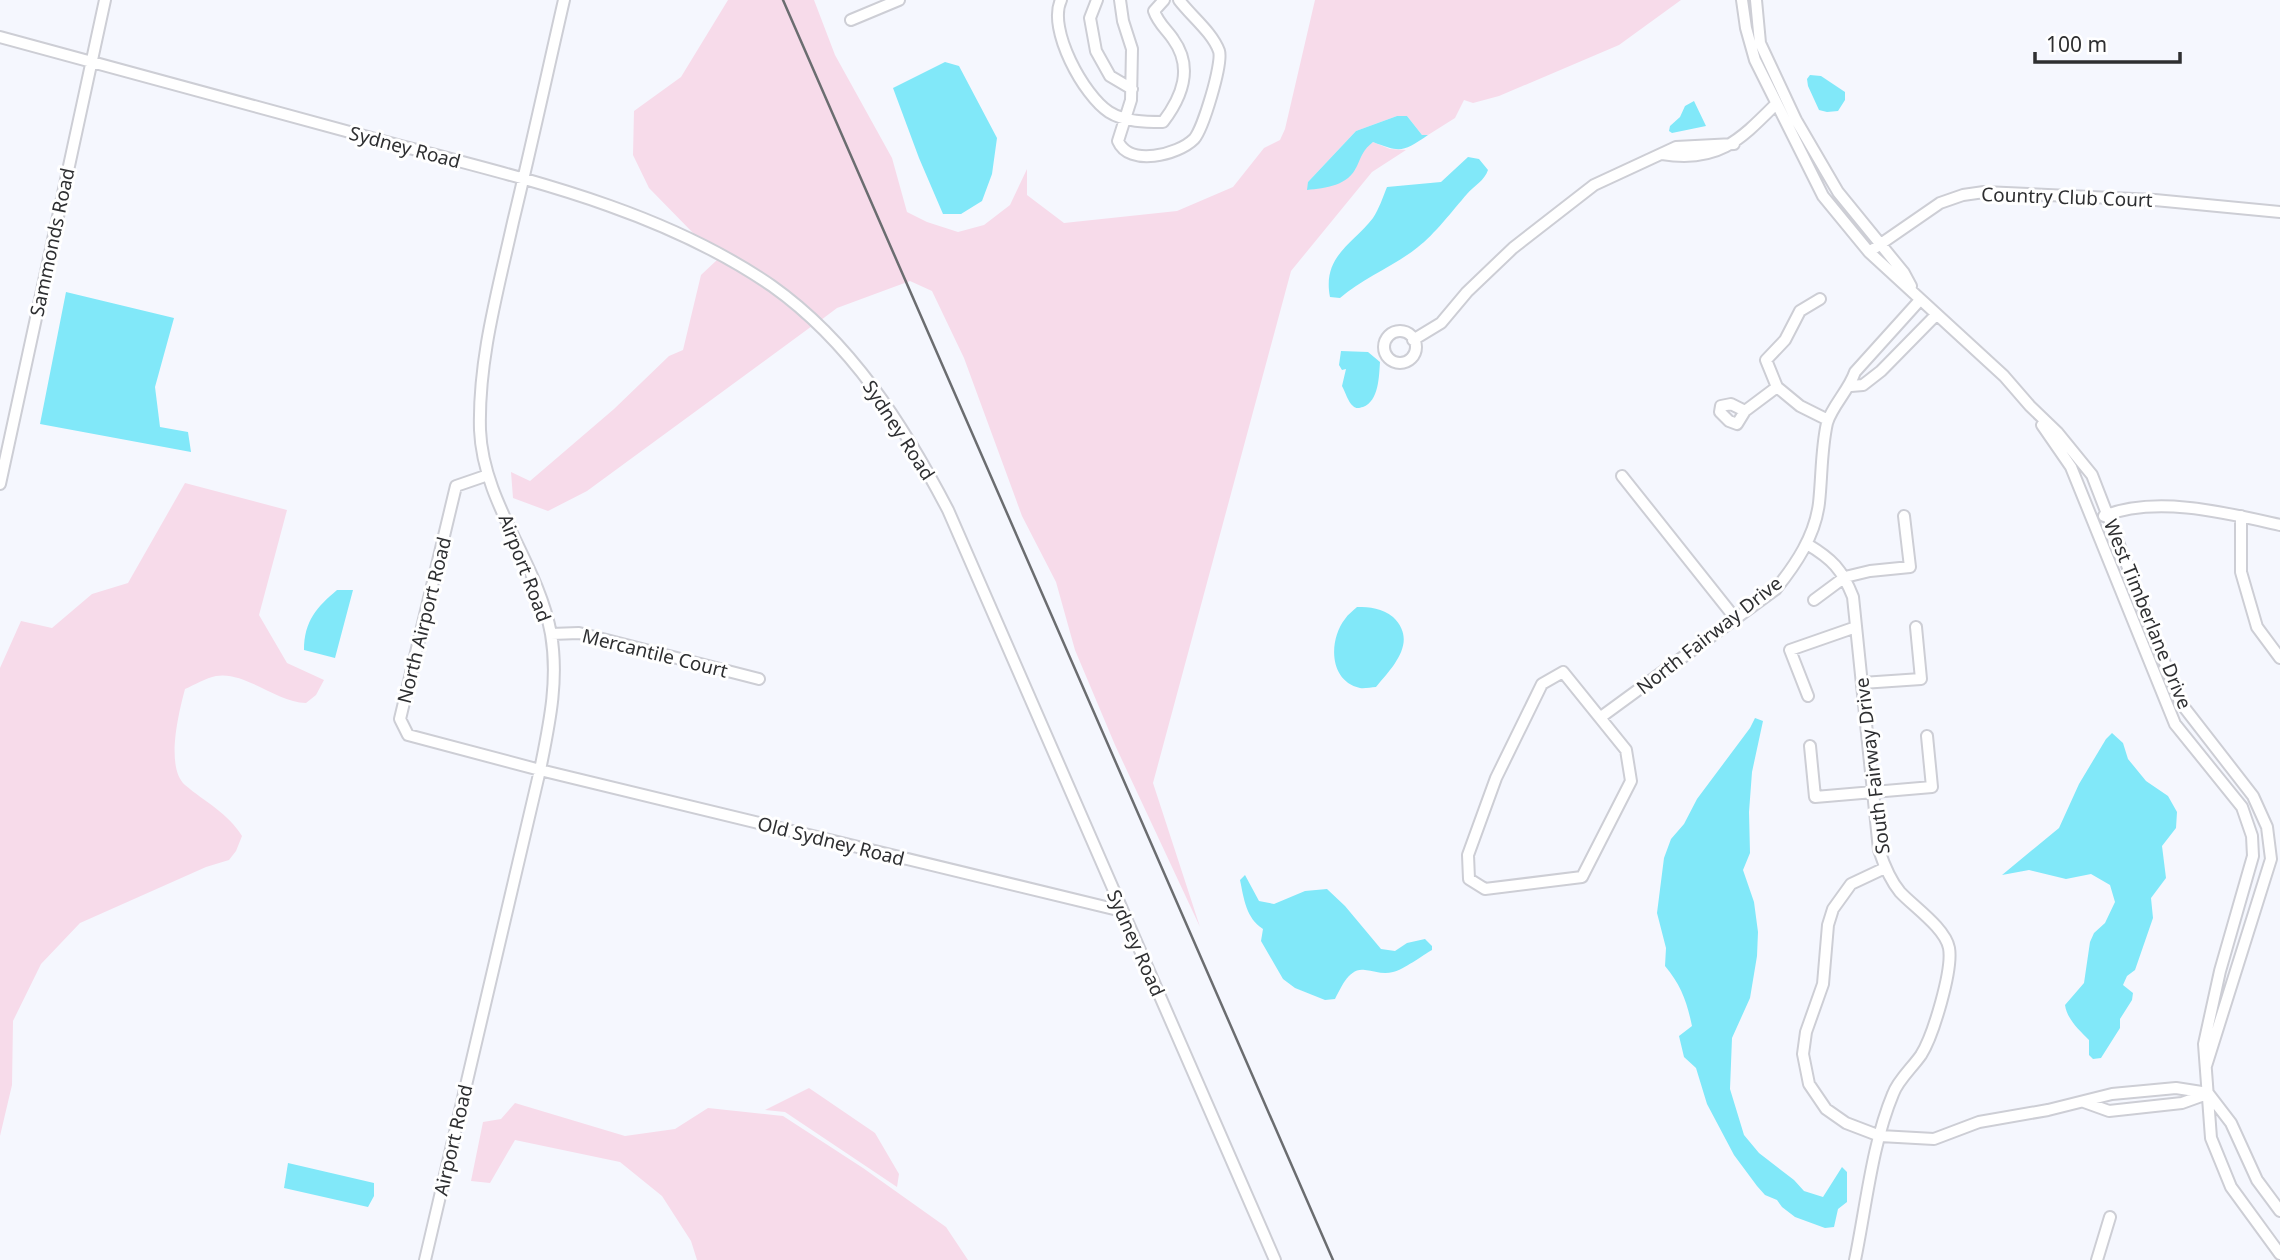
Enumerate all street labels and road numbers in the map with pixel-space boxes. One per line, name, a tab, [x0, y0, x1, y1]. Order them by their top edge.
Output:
street label: Sydney Road	[346, 120, 464, 174]
street label: Sammonds Road	[24, 165, 80, 319]
street label: Country Club Court	[1981, 181, 2153, 213]
street label: Sydney Road	[857, 375, 941, 485]
street label: Airport Road	[493, 510, 557, 626]
street label: West Timberlane Drive	[2098, 515, 2198, 713]
street label: North Airport Road	[391, 534, 457, 706]
street label: North Fairway Drive	[1631, 570, 1787, 700]
street label: Mercantile Court	[579, 622, 731, 684]
street label: South Fairway Drive	[1848, 676, 1896, 856]
street label: Old Sydney Road	[755, 810, 907, 872]
street label: Sydney Road	[1101, 886, 1171, 1000]
street label: Airport Road	[428, 1082, 478, 1198]

